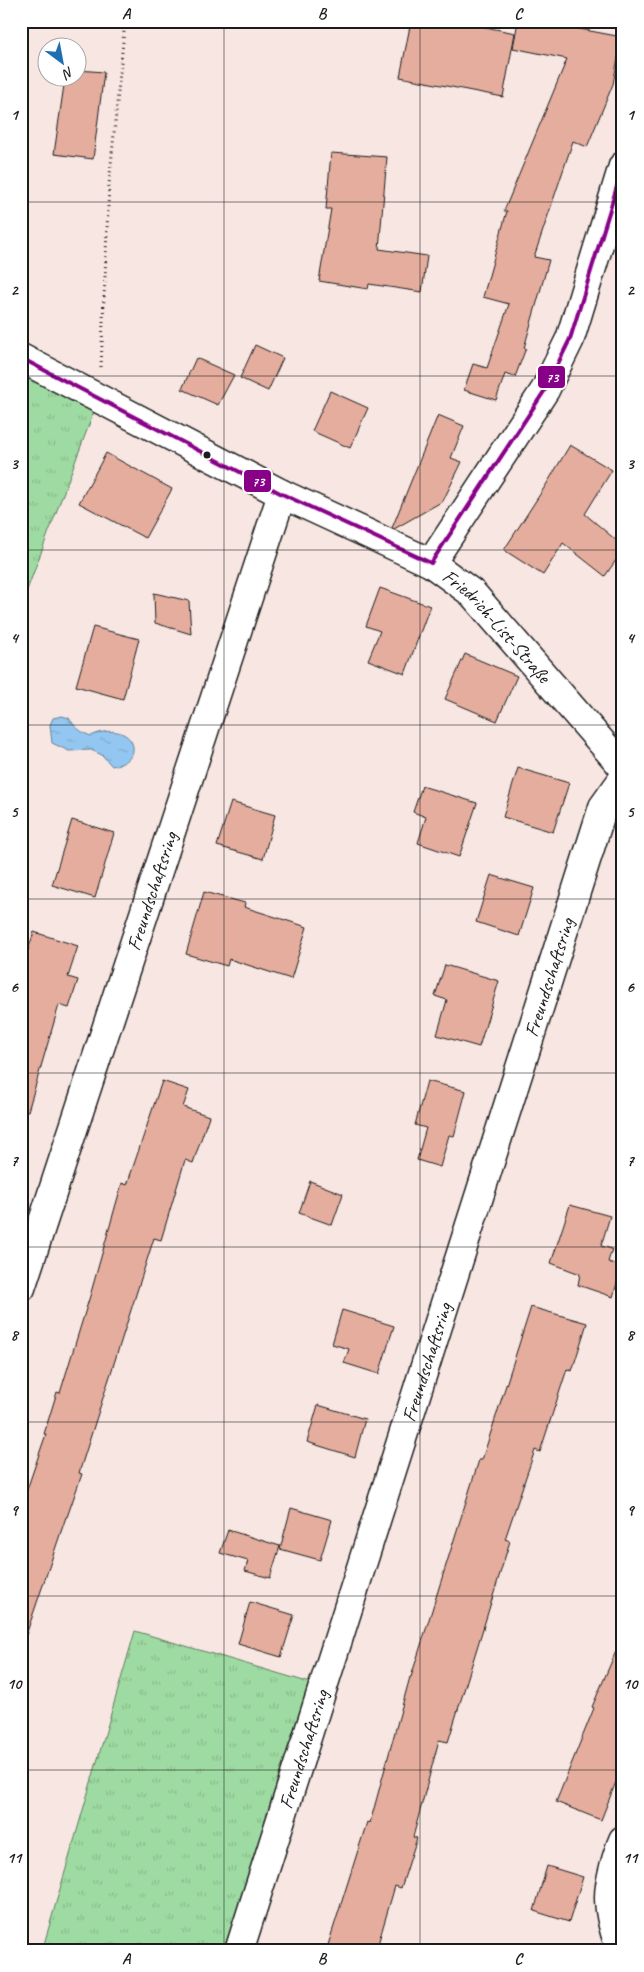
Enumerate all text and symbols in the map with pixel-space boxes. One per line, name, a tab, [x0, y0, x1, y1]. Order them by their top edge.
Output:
text: A	[122, 4, 132, 24]
text: B	[318, 4, 328, 24]
text: C	[514, 4, 524, 24]
north arrow	[38, 38, 88, 88]
text: N	[58, 63, 77, 83]
text: 1	[10, 105, 19, 125]
text: 1	[626, 105, 635, 125]
text: 2	[10, 280, 19, 300]
text: 2	[626, 280, 635, 300]
line badge: 73	[537, 365, 566, 389]
text: 73	[546, 369, 560, 386]
unlabelled marker	[202, 450, 212, 460]
text: 3	[10, 454, 19, 474]
text: 3	[626, 454, 635, 474]
line badge: 73	[243, 469, 272, 493]
text: 73	[252, 473, 266, 490]
street label: Friedrich-List-Straße	[438, 563, 557, 689]
text: 4	[10, 628, 19, 648]
text: 4	[626, 628, 635, 648]
text: 5	[11, 802, 20, 822]
text: 5	[627, 802, 636, 822]
street label: Freundschaftsring	[120, 827, 183, 953]
street label: Freundschaftsring	[518, 914, 580, 1040]
text: 6	[10, 977, 19, 997]
text: 6	[626, 977, 635, 997]
text: 7	[10, 1151, 19, 1171]
text: 7	[626, 1151, 635, 1171]
street label: Freundschaftsring	[396, 1299, 457, 1425]
text: 8	[10, 1325, 19, 1345]
text: 8	[626, 1325, 635, 1345]
text: 9	[10, 1500, 19, 1520]
text: 9	[626, 1500, 635, 1520]
text: 10	[7, 1674, 23, 1694]
text: 10	[623, 1674, 639, 1694]
street label: Freundschaftsring	[273, 1685, 334, 1812]
text: 11	[7, 1848, 23, 1868]
text: 11	[623, 1848, 639, 1868]
text: A	[122, 1949, 132, 1969]
text: B	[318, 1949, 328, 1969]
text: C	[514, 1949, 524, 1969]

